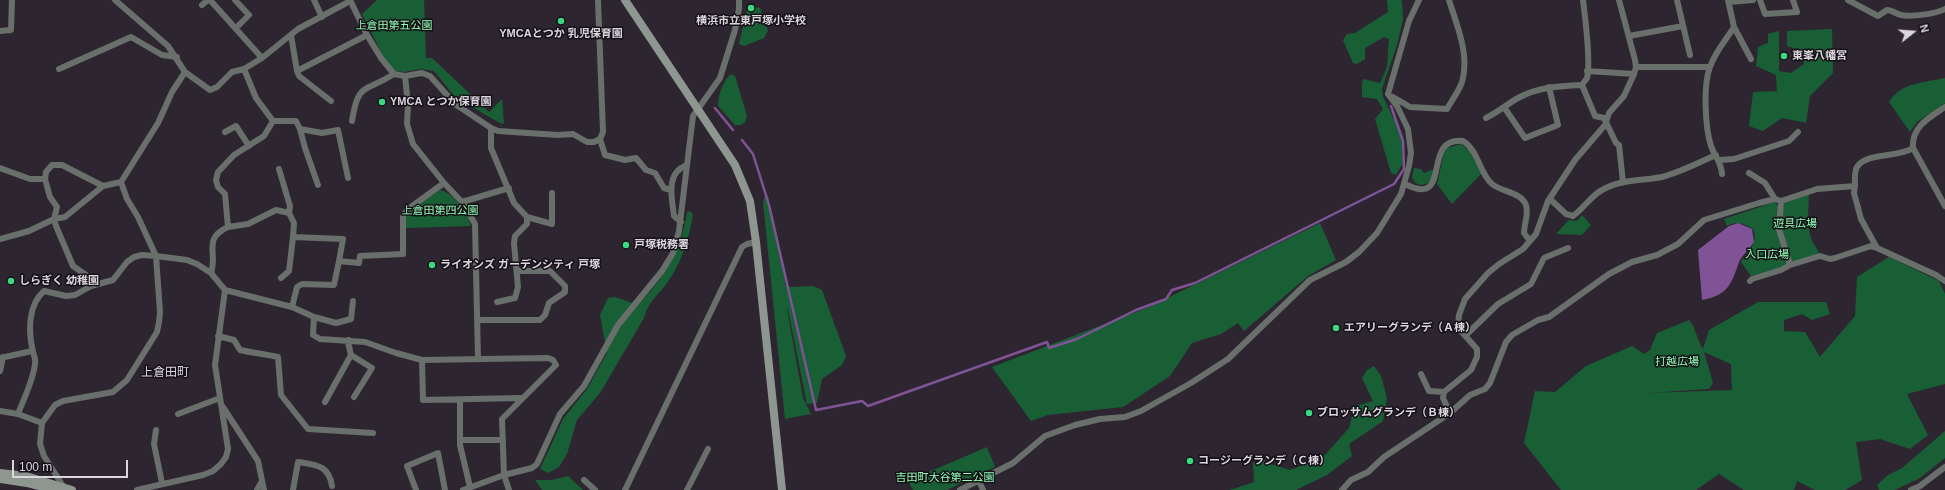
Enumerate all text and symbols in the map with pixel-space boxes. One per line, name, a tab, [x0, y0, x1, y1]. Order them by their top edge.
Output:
marker: 横浜市立東戸塚小学校	[746, 3, 756, 13]
north arrow	[1893, 12, 1933, 52]
place label: 横浜市立東戸塚小学校	[696, 14, 806, 28]
marker: YMCAとつか 乳児保育園	[556, 16, 566, 26]
park label: 上倉田第五公園	[356, 19, 432, 33]
text: N	[1918, 23, 1931, 34]
place label: YMCAとつか 乳児保育園	[499, 27, 623, 41]
place label: 東峯八幡宮	[1792, 49, 1847, 63]
marker: 東峯八幡宮	[1779, 51, 1789, 61]
place label: YMCA とつか保育園	[390, 95, 491, 109]
marker: YMCA とつか保育園	[377, 97, 387, 107]
park label: 上倉田第四公園	[402, 204, 478, 218]
park label: 遊具広場	[1773, 217, 1817, 231]
place label: 戸塚税務署	[634, 238, 689, 252]
marker: 戸塚税務署	[621, 240, 631, 250]
park label: 入口広場	[1745, 248, 1789, 262]
place label: ライオンズ ガーデンシティ 戸塚	[440, 258, 600, 272]
marker: ライオンズ ガーデンシティ 戸塚	[427, 260, 437, 270]
place label: しらぎく 幼稚園	[19, 274, 99, 288]
marker: しらぎく 幼稚園	[6, 276, 16, 286]
place label: エアリーグランデ（Ａ棟）	[1344, 321, 1476, 335]
marker: エアリーグランデ（Ａ棟）	[1331, 323, 1341, 333]
park label: 打越広場	[1655, 355, 1699, 369]
district label: 上倉田町	[141, 366, 189, 380]
place label: ブロッサムグランデ（Ｂ棟）	[1317, 406, 1460, 420]
marker: ブロッサムグランデ（Ｂ棟）	[1304, 408, 1314, 418]
scale bar	[14, 452, 130, 478]
place label: コージーグランデ（Ｃ棟）	[1198, 454, 1330, 468]
marker: コージーグランデ（Ｃ棟）	[1185, 456, 1195, 466]
text: 100 m	[19, 460, 52, 474]
park label: 吉田町大谷第二公園	[896, 471, 994, 485]

